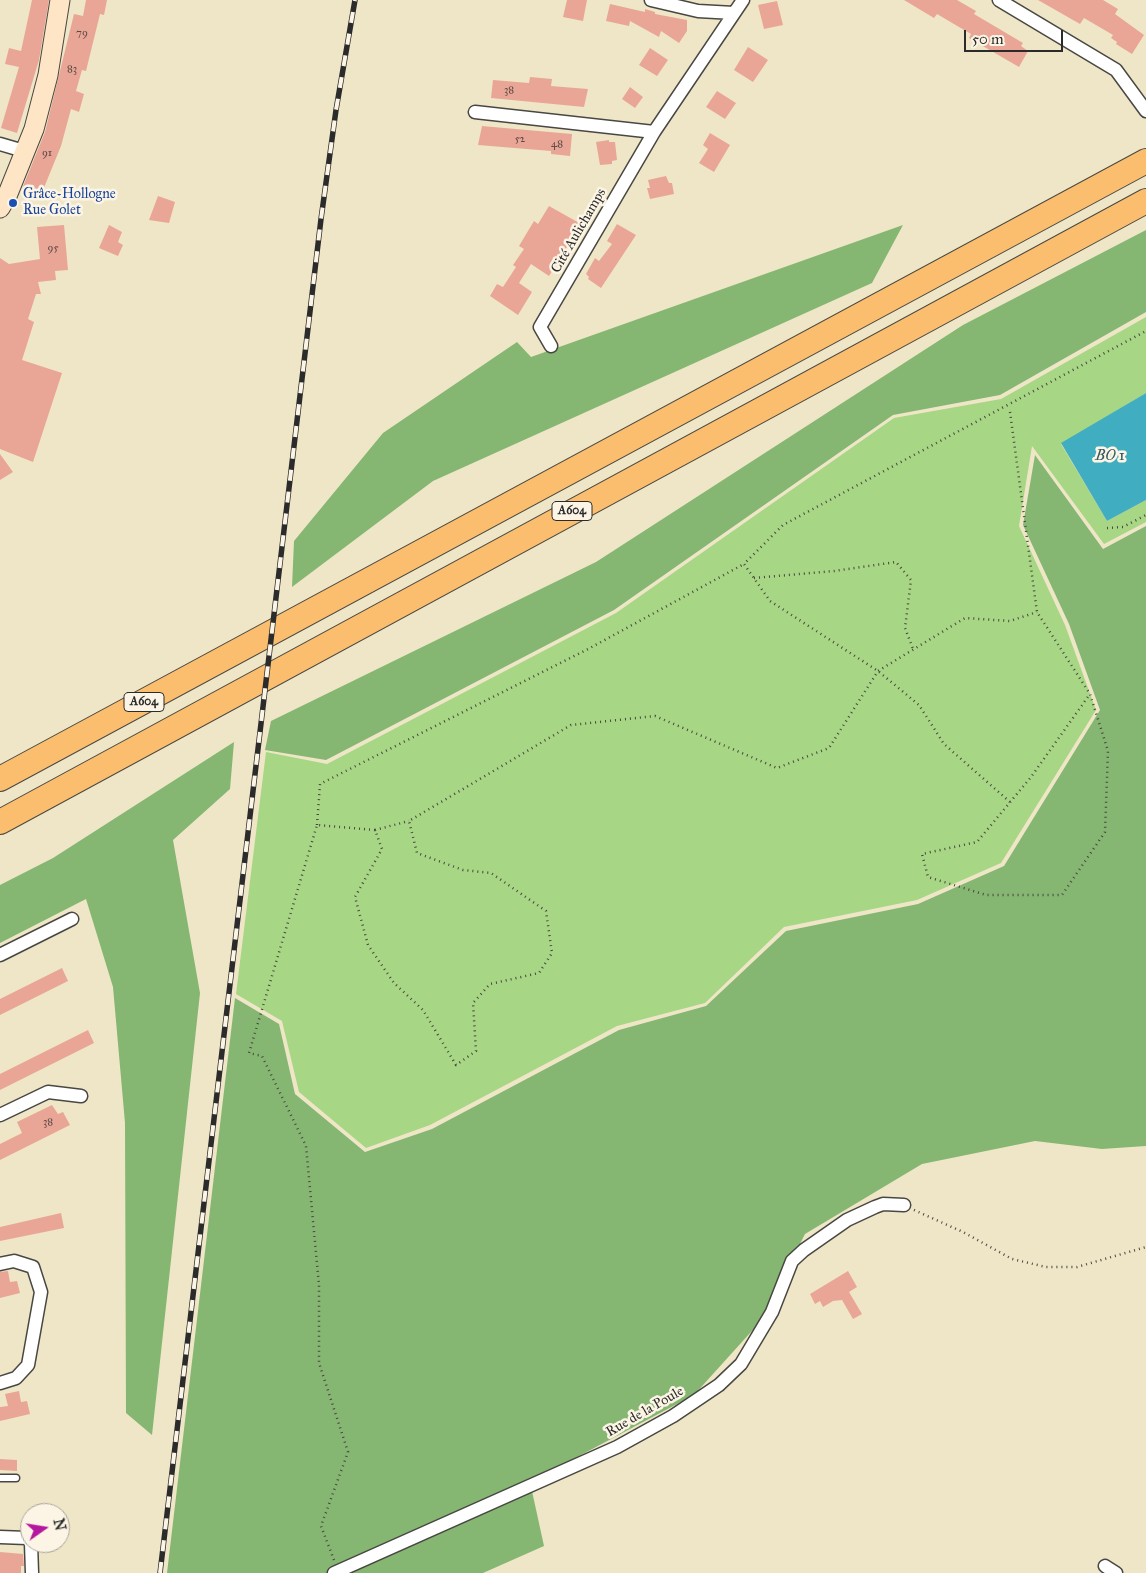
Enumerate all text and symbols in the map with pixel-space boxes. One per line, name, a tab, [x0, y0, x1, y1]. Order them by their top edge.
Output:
scale bar	[966, 20, 1065, 52]
house number: 79	[76, 26, 88, 40]
text: 50 m	[972, 30, 1004, 48]
house number: 83	[67, 62, 77, 76]
house number: 38	[504, 83, 514, 97]
house number: 52	[515, 132, 525, 146]
house number: 48	[551, 137, 563, 151]
house number: 91	[42, 146, 52, 160]
street label: Cité Aulichamps	[548, 186, 610, 276]
place label: Grâce-Hollogne Rue Golet	[23, 187, 116, 220]
marker: Grâce-Hollogne Rue Golet	[7, 197, 19, 209]
house number: 95	[47, 241, 59, 255]
water label: BO 1	[1095, 447, 1125, 465]
road number: A604	[552, 502, 592, 520]
road number: A604	[124, 692, 164, 712]
house number: 38	[43, 1115, 53, 1129]
street label: Rue de la Poule	[603, 1383, 687, 1441]
north arrow	[20, 1503, 70, 1553]
text: N	[50, 1517, 69, 1532]

